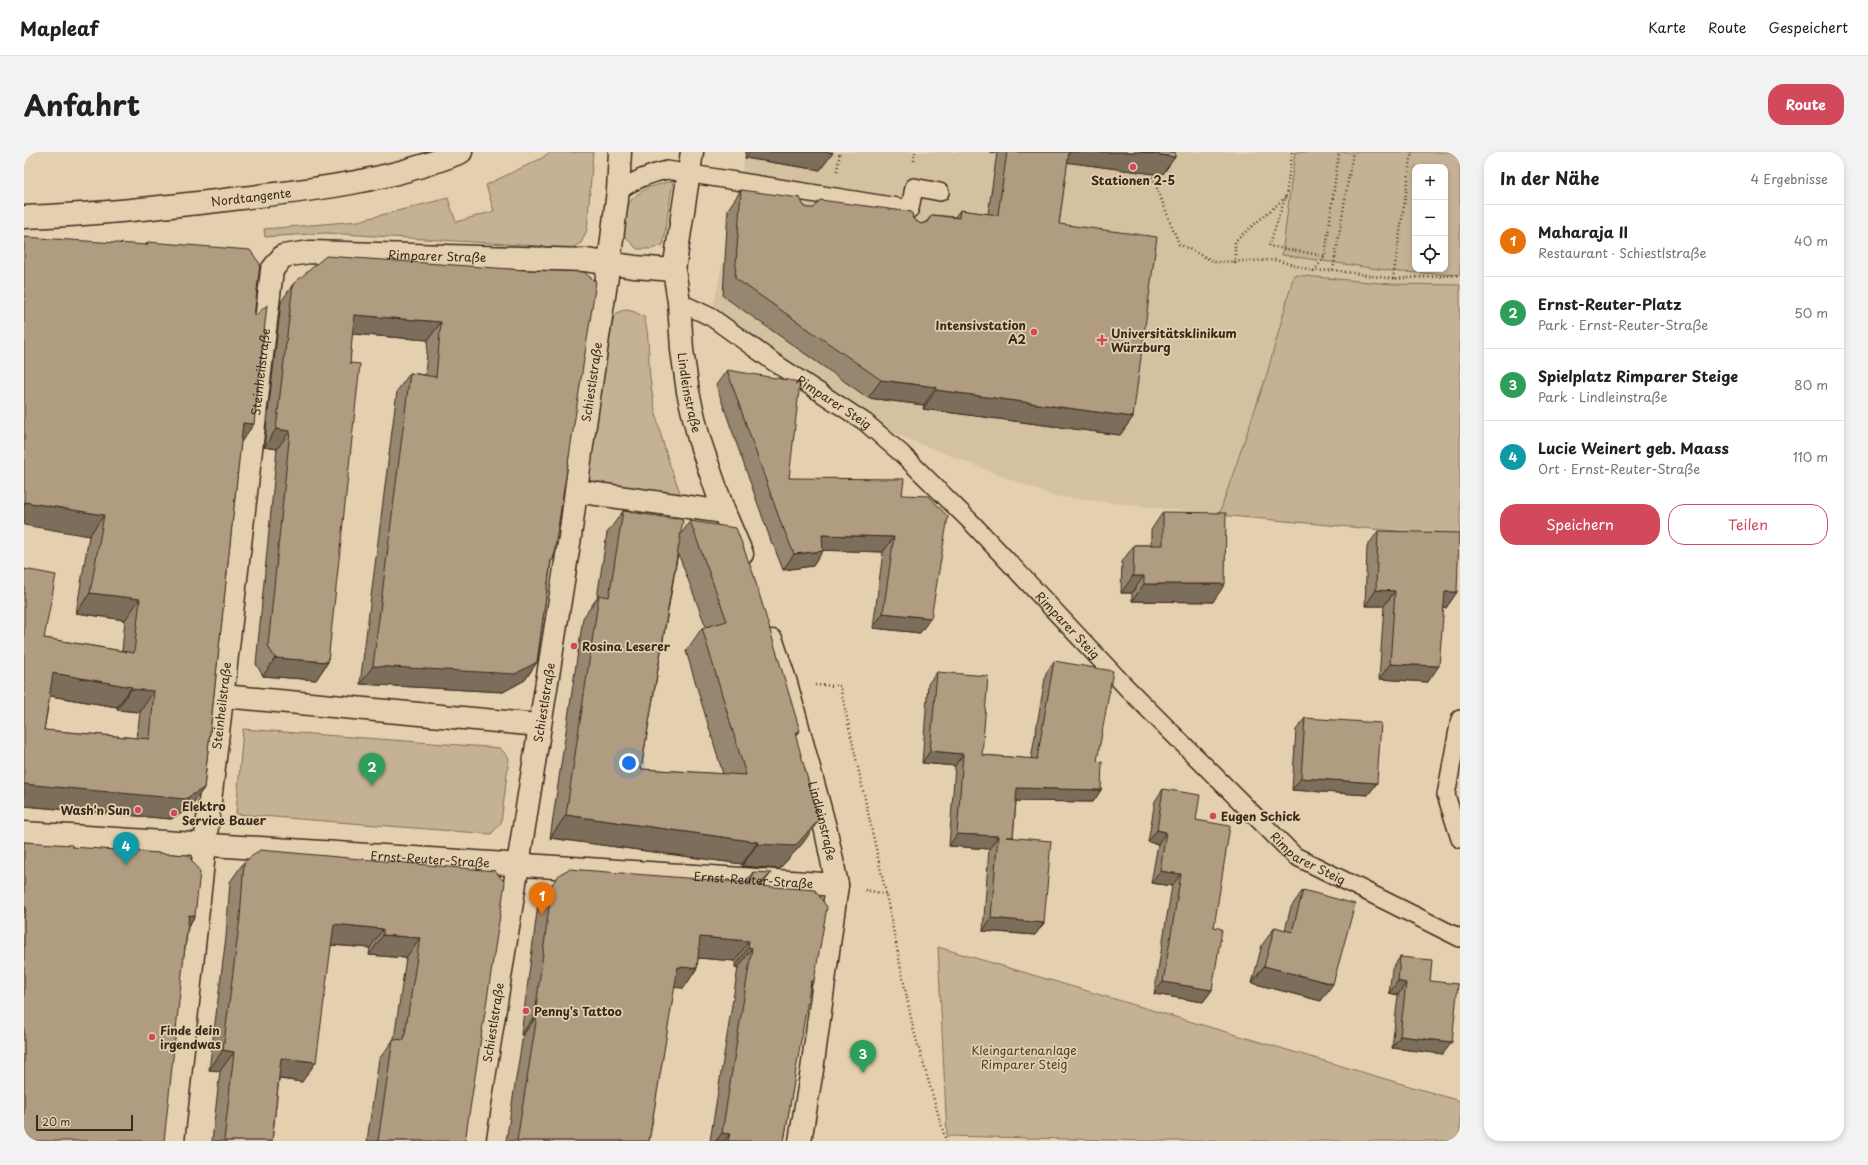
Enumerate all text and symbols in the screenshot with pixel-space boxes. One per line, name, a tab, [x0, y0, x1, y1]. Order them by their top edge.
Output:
text: Mapleaf	[20, 14, 98, 42]
text: Karte	[1648, 17, 1686, 38]
text: Route	[1708, 17, 1746, 38]
text: Gespeichert	[1768, 17, 1848, 38]
text: Anfahrt	[24, 83, 140, 126]
button: Route	[1768, 84, 1844, 125]
marker: Stationen 2-5	[1128, 162, 1138, 172]
map controls	[1412, 164, 1448, 272]
button: +	[1412, 164, 1448, 200]
text: In der Nähe	[1500, 165, 1599, 191]
text: 4 Ergebnisse	[1751, 169, 1828, 188]
place label: Stationen 2-5	[1091, 171, 1175, 189]
street label: Nordtangente	[210, 183, 293, 210]
button: −	[1412, 200, 1448, 236]
text: Maharaja II	[1538, 220, 1628, 243]
text: 1	[1510, 231, 1516, 250]
text: 40 m	[1794, 231, 1828, 250]
button: locate	[1412, 236, 1448, 272]
text: Restaurant · Schiestlstraße	[1538, 243, 1706, 262]
street label: Rimparer Straße	[388, 245, 486, 266]
text: Ernst-Reuter-Platz	[1538, 292, 1682, 315]
text: 2	[1508, 303, 1518, 322]
text: 50 m	[1794, 303, 1828, 322]
text: Park · Ernst-Reuter-Straße	[1538, 315, 1708, 334]
place label: Intensivstation A2	[936, 316, 1027, 348]
place label: Universitätsklinikum Würzburg	[1111, 324, 1237, 356]
street label: Steinheilstraße	[246, 327, 274, 416]
marker: Intensivstation A2	[1029, 327, 1039, 337]
marker: Universitätsklinikum Würzburg	[1096, 334, 1108, 346]
street label: Schiestlstraße	[577, 341, 606, 423]
street label: Lindleinstraße	[673, 351, 706, 434]
text: Spielplatz Rimparer Steige	[1538, 364, 1738, 387]
street label: Rimparer Steig	[793, 371, 876, 433]
text: 3	[1509, 375, 1517, 394]
text: 80 m	[1794, 375, 1828, 394]
text: Park · Lindleinstraße	[1538, 387, 1667, 406]
text: Lucie Weinert geb. Maass	[1538, 436, 1729, 459]
text: 4	[1509, 447, 1517, 466]
text: 110 m	[1793, 447, 1828, 466]
text: Ort · Ernst-Reuter-Straße	[1538, 459, 1700, 478]
button: Speichern	[1500, 504, 1660, 545]
button: Teilen	[1668, 504, 1828, 545]
street label: Rimparer Steig	[1032, 587, 1104, 663]
place label: Rosina Leserer	[582, 637, 671, 655]
marker: Rosina Leserer	[569, 641, 579, 651]
street label: Steinheilstraße	[207, 661, 235, 750]
street label: Schiestlstraße	[528, 661, 559, 744]
pin: 2	[359, 753, 385, 786]
your location	[619, 753, 639, 773]
street label: Lindleinstraße	[804, 779, 841, 862]
place label: Elektro Service Bauer	[182, 797, 267, 829]
place label: Wash'n Sun	[61, 801, 130, 819]
marker: Wash'n Sun	[133, 805, 143, 815]
place label: Eugen Schick	[1221, 807, 1300, 825]
marker: Elektro Service Bauer	[169, 808, 179, 818]
marker: Eugen Schick	[1208, 811, 1218, 821]
street label: Rimparer Steig	[1266, 827, 1349, 889]
pin: 4	[113, 832, 139, 865]
street label: Ernst-Reuter-Straße	[370, 846, 490, 872]
street label: Ernst-Reuter-Straße	[693, 867, 814, 892]
pin: 1	[529, 882, 555, 915]
street label: Schiestlstraße	[478, 981, 508, 1064]
place label: Penny's Tattoo	[534, 1002, 622, 1020]
marker: Penny's Tattoo	[521, 1006, 531, 1016]
place label: Finde dein irgendwas	[160, 1021, 221, 1053]
marker: Finde dein irgendwas	[147, 1032, 157, 1042]
pin: 3	[850, 1040, 876, 1073]
park label: Kleingartenanlage Rimparer Steig	[971, 1041, 1077, 1073]
scale bar	[36, 1113, 133, 1132]
text: 20 m	[42, 1113, 70, 1130]

